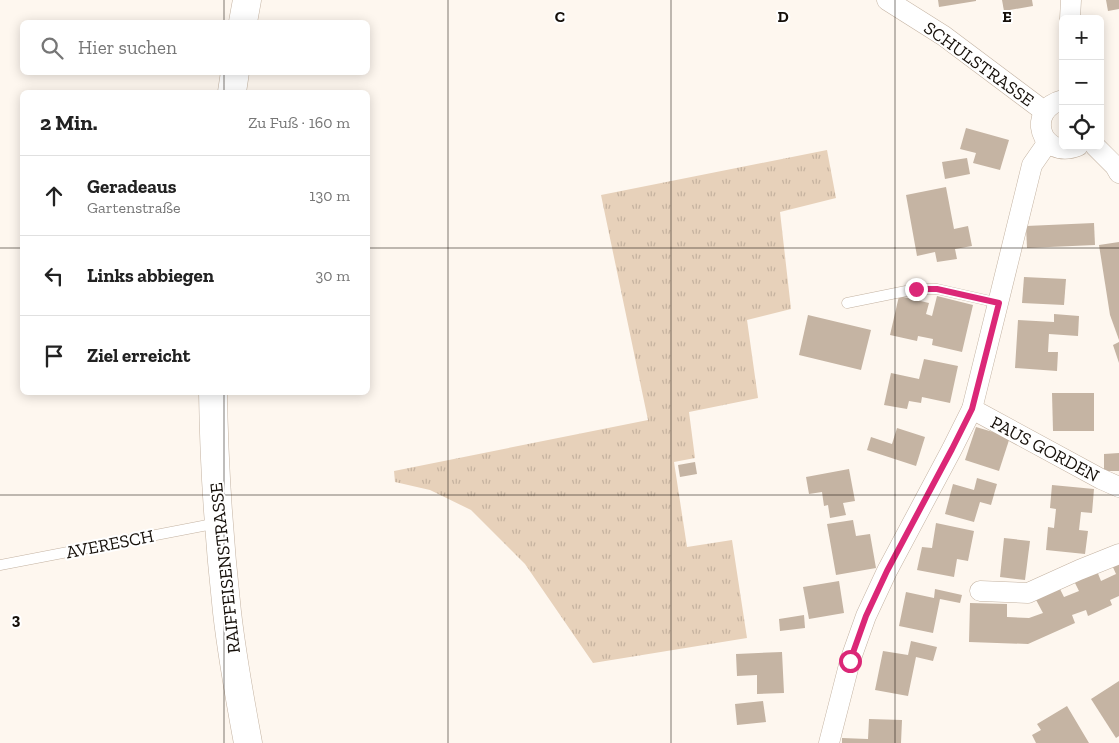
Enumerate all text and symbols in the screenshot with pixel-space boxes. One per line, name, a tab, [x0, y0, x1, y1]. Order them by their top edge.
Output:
text: C	[555, 7, 565, 26]
text: D	[777, 7, 789, 26]
map controls	[1059, 15, 1104, 150]
button: +	[1059, 15, 1104, 60]
street label: SCHULSTRASSE	[920, 17, 1038, 111]
search box	[20, 20, 370, 75]
icon: search	[38, 34, 66, 62]
text: Hier suchen	[78, 36, 177, 59]
button: −	[1059, 60, 1104, 105]
button: locate	[1059, 105, 1104, 150]
text: 2 Min.	[40, 110, 97, 135]
text: Zu Fuß · 160 m	[248, 113, 350, 132]
text: Geradeaus	[87, 175, 177, 198]
icon: ahead	[40, 182, 68, 210]
text: 130 m	[309, 186, 350, 205]
text: Gartenstraße	[87, 198, 180, 217]
icon: left	[40, 262, 68, 290]
text: Links abbiegen	[87, 264, 214, 287]
text: 30 m	[316, 266, 350, 285]
route end	[905, 278, 928, 301]
icon: arrive	[40, 342, 68, 370]
text: Ziel erreicht	[87, 344, 190, 367]
street label: PAUS GORDEN	[987, 411, 1103, 487]
street label: RAIFFEISENSTRASSE	[205, 481, 245, 655]
street label: AVERESCH	[64, 525, 156, 563]
text: 3	[12, 610, 21, 629]
route start	[839, 650, 862, 673]

